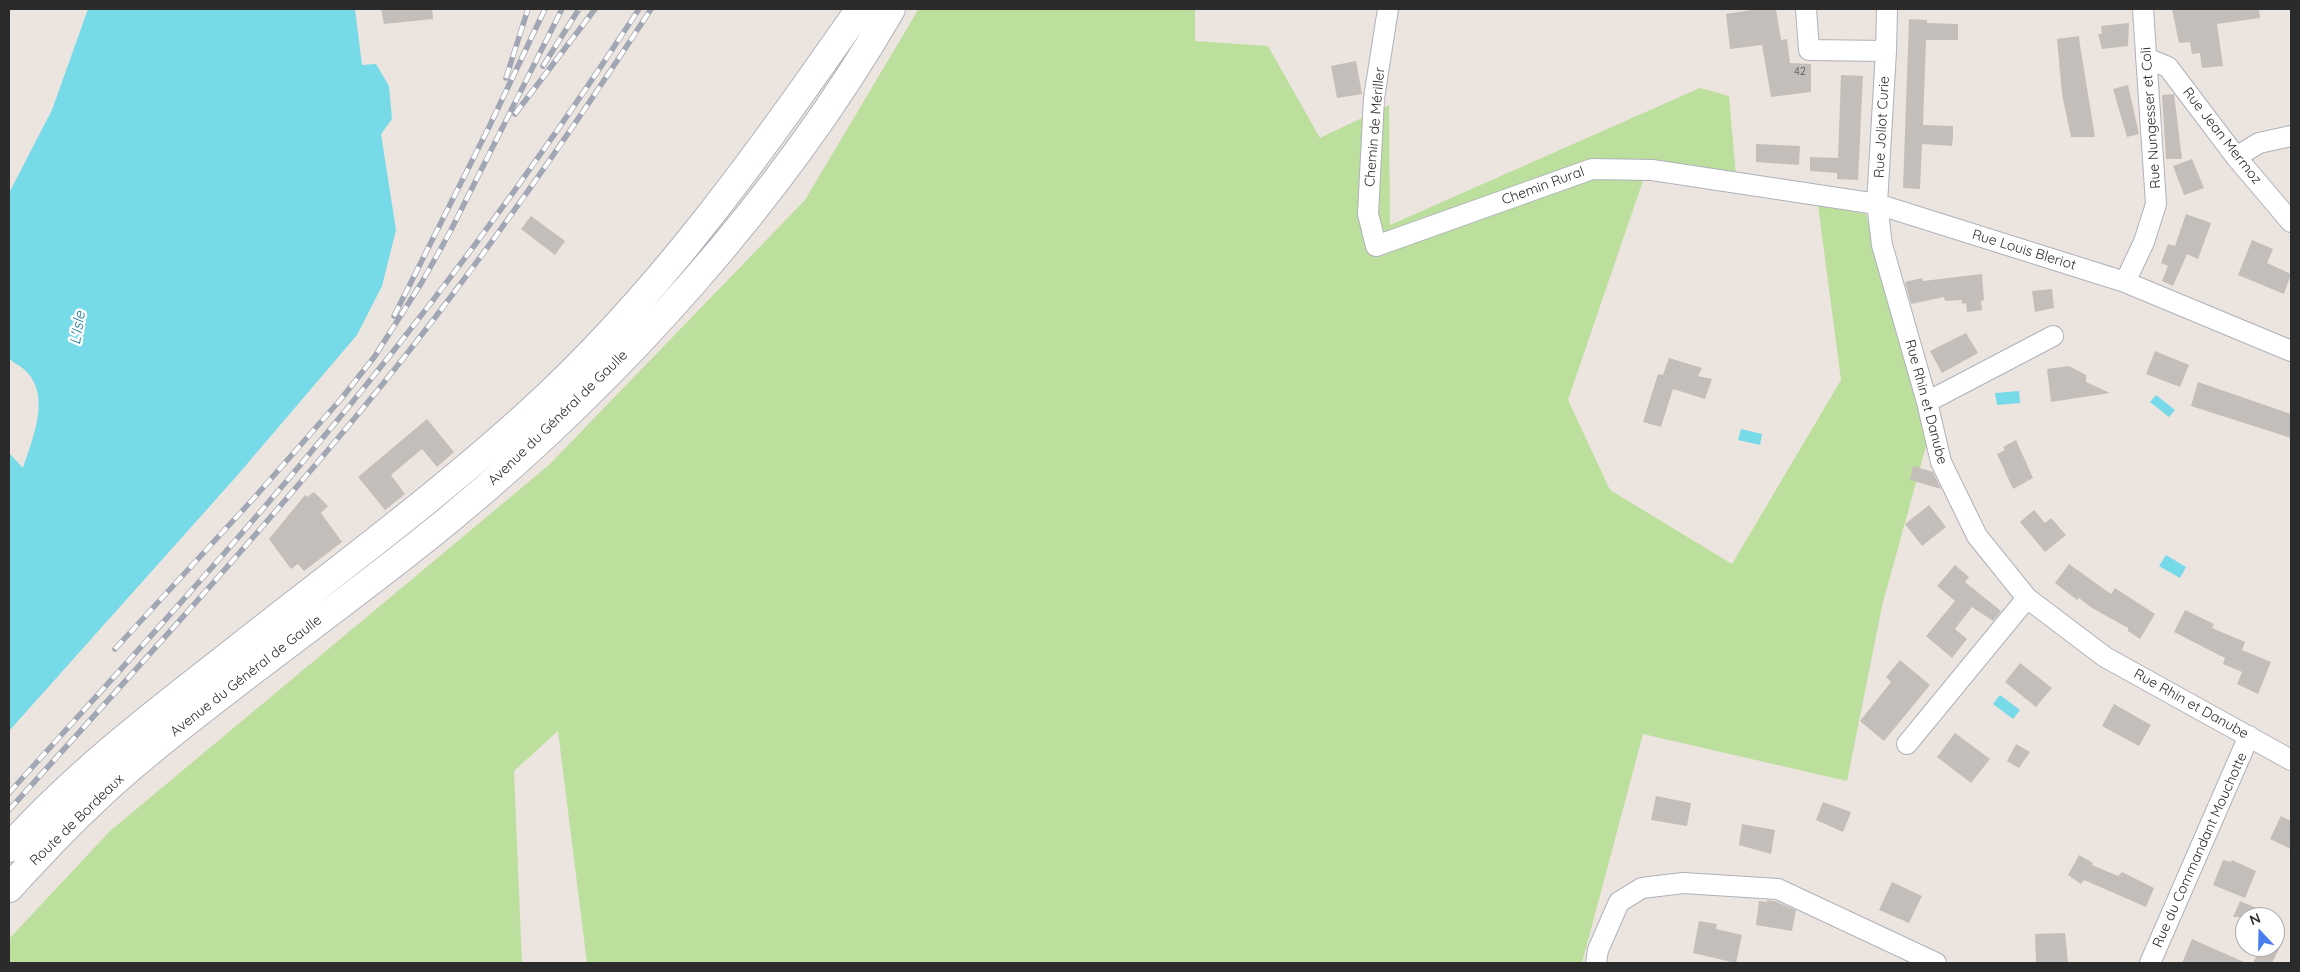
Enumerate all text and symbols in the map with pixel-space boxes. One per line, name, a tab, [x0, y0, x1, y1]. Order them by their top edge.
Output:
street label: Rue Nungesser et Coli	[2138, 47, 2164, 189]
house number: 42	[1794, 65, 1806, 79]
street label: Chemin de Mériller	[1361, 66, 1389, 188]
street label: Rue Joliot Curie	[1871, 76, 1893, 178]
street label: Rue Jean Mermoz	[2179, 84, 2265, 188]
street label: Chemin Rural	[1499, 163, 1587, 209]
street label: Rue Louis Bleriot	[1970, 226, 2078, 274]
water label: L'Isle	[66, 310, 90, 346]
street label: Rue Rhin et Danube	[1901, 338, 1951, 466]
street label: Avenue du Général de Gaulle	[485, 347, 631, 489]
street label: Avenue du Général de Gaulle	[167, 612, 325, 740]
street label: Rue Rhin et Danube	[2131, 665, 2251, 743]
street label: Rue du Commandant Mouchotte	[2149, 750, 2251, 950]
street label: Route de Bordeaux	[26, 771, 128, 869]
north arrow	[2235, 907, 2285, 957]
text: N	[2247, 909, 2263, 929]

